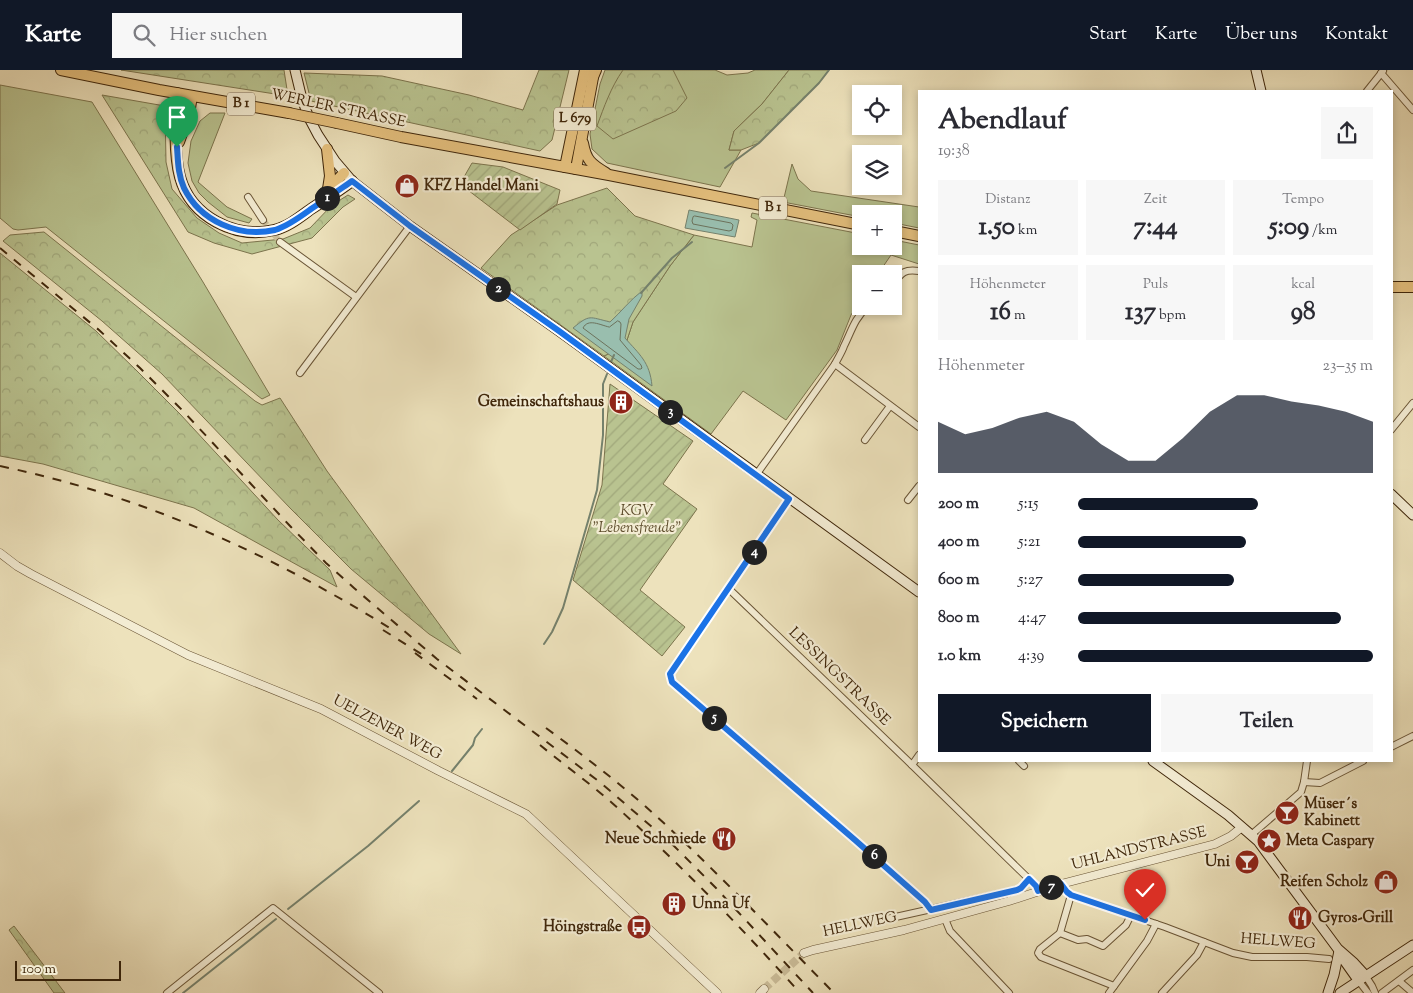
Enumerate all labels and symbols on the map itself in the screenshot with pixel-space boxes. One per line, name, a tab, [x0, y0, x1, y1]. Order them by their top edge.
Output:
street label: WERLER STRASSE	[268, 84, 408, 134]
road number: B 1	[227, 92, 255, 116]
pin	[156, 96, 198, 147]
road number: L 679	[554, 108, 596, 131]
shop icon: KFZ Handel Mani	[394, 173, 420, 199]
place label: KFZ Handel Mani	[424, 176, 539, 197]
pin: 1	[314, 186, 340, 210]
road number: B 1	[759, 196, 787, 220]
pin: 2	[486, 276, 510, 302]
building icon: Gemeinschaftshaus	[608, 389, 634, 415]
place label: Gemeinschaftshaus	[478, 392, 604, 413]
pin: 3	[658, 400, 682, 424]
park label: KGV "Lebensfreude"	[593, 501, 681, 539]
pin: 4	[742, 540, 766, 564]
street label: LESSINGSTRASSE	[783, 623, 895, 731]
street label: UELZENER WEG	[329, 690, 445, 766]
pin: 5	[702, 706, 726, 730]
place label: Müser´s Kabinett	[1304, 794, 1361, 832]
bar icon: Müser´s Kabinett	[1274, 800, 1300, 826]
street label: UHLANDSTRASSE	[1069, 822, 1209, 876]
restaurant icon: Neue Schmiede	[711, 826, 737, 852]
place icon: Meta Caspary	[1256, 828, 1282, 854]
place label: Neue Schmiede	[605, 829, 706, 850]
place label: Meta Caspary	[1286, 831, 1375, 852]
pin: 6	[862, 844, 886, 868]
bar icon: Uni	[1234, 849, 1260, 875]
place label: Uni	[1205, 852, 1231, 873]
pin	[1124, 869, 1166, 920]
shop icon: Reifen Scholz	[1373, 869, 1399, 895]
place label: Reifen Scholz	[1280, 872, 1368, 893]
pin: 7	[1038, 874, 1064, 900]
building icon: Unna Uf	[661, 891, 687, 917]
place label: Unna Uf	[692, 894, 751, 915]
restaurant icon: Gyros-Grill	[1287, 905, 1313, 931]
street label: HELLWEG	[821, 907, 899, 943]
place label: Gyros-Grill	[1318, 908, 1394, 929]
bus stop icon: Höingstraße	[626, 914, 652, 940]
place label: Höingstraße	[543, 917, 622, 938]
street label: HELLWEG	[1240, 929, 1316, 955]
scale bar	[15, 958, 121, 981]

